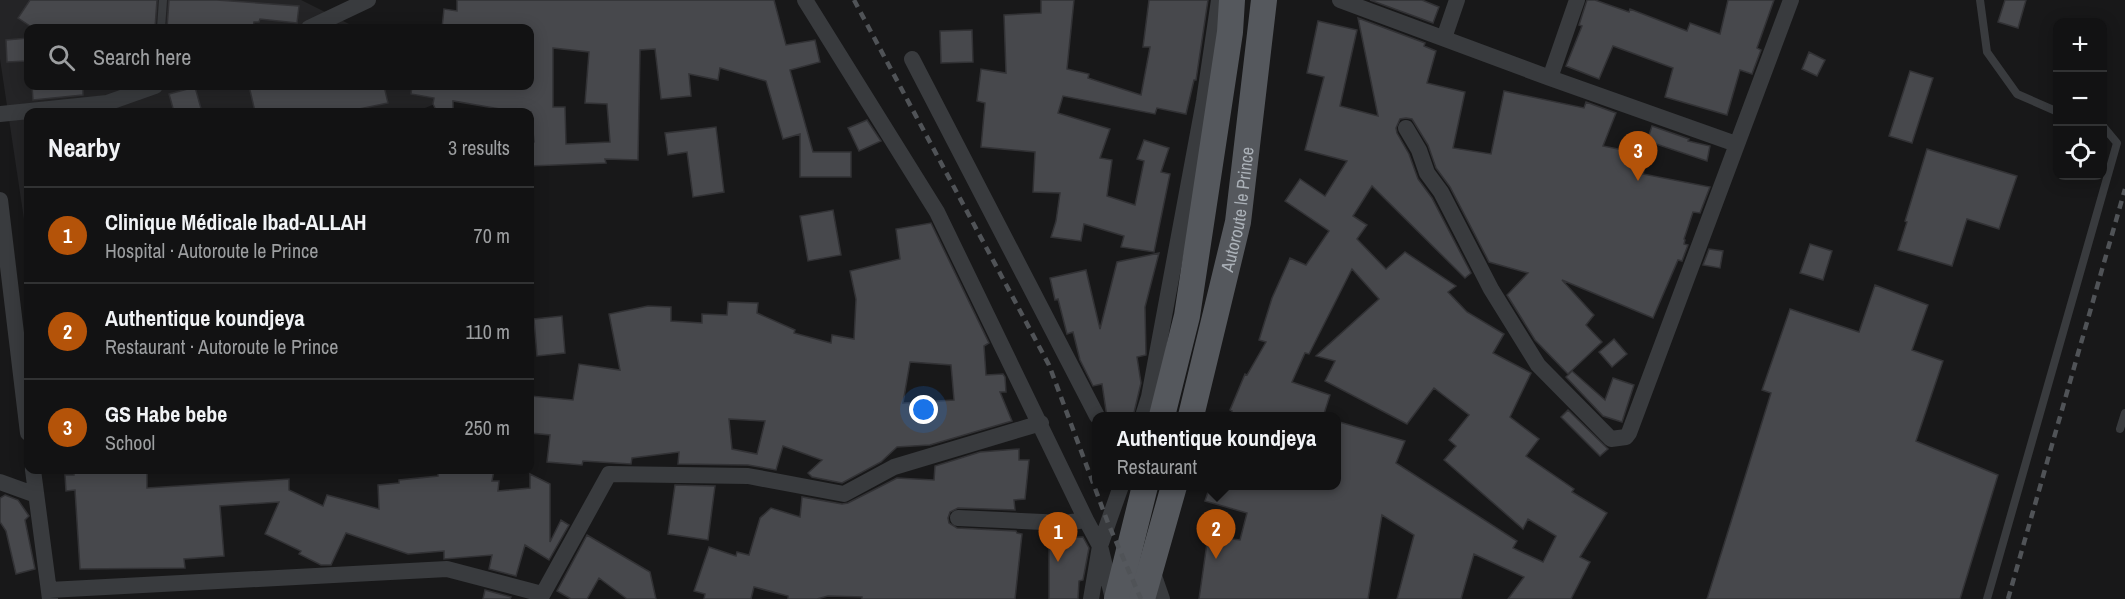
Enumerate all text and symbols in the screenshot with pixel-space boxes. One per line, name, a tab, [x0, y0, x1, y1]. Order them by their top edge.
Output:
map controls	[2053, 18, 2107, 180]
button: +	[2053, 18, 2107, 72]
search box	[24, 24, 534, 90]
icon: search	[45, 41, 78, 74]
text: Search here	[93, 42, 191, 72]
button: −	[2053, 72, 2107, 126]
button: locate	[2053, 126, 2107, 180]
text: Nearby	[48, 130, 120, 165]
pin: 3	[1618, 132, 1658, 181]
text: 3 results	[448, 134, 510, 161]
street label: Autoroute le Prince	[1214, 145, 1259, 275]
text: Clinique Médicale Ibad-ALLAH	[105, 207, 367, 237]
text: 1	[63, 222, 72, 249]
text: 70 m	[474, 222, 510, 249]
text: Hospital · Autoroute le Prince	[105, 237, 318, 264]
text: Authentique koundjeya	[105, 303, 304, 333]
text: 2	[63, 318, 72, 345]
text: 110 m	[466, 318, 510, 345]
text: Restaurant · Autoroute le Prince	[105, 333, 338, 360]
your location	[909, 395, 938, 424]
text: GS Habe bebe	[105, 399, 227, 429]
popup	[1092, 412, 1341, 490]
text: 3	[63, 414, 72, 441]
text: 250 m	[464, 414, 510, 441]
text: Authentique koundjeya	[1117, 423, 1316, 453]
text: School	[105, 429, 155, 456]
text: Restaurant	[1117, 453, 1197, 480]
pin: 2	[1196, 510, 1236, 559]
pin: 1	[1038, 512, 1078, 562]

